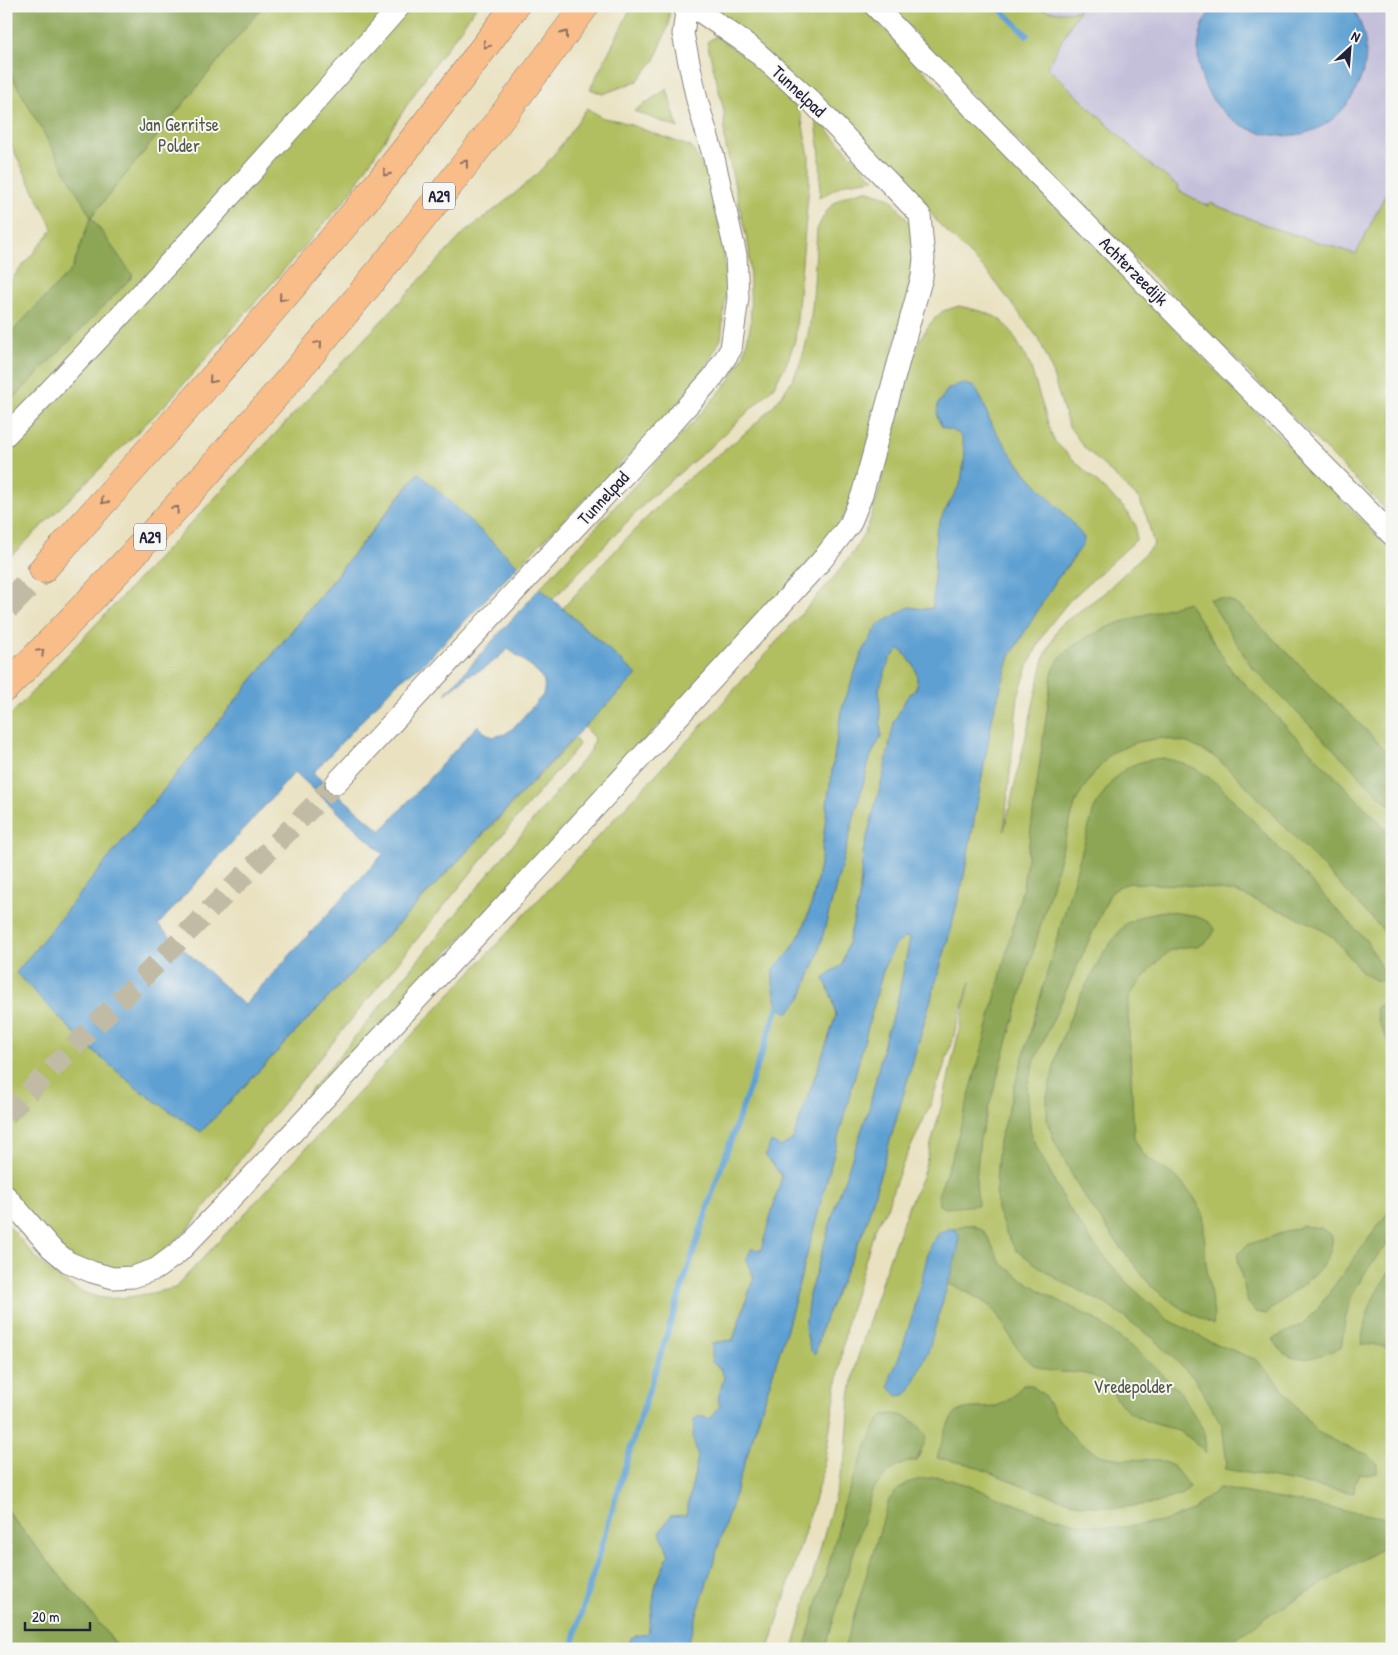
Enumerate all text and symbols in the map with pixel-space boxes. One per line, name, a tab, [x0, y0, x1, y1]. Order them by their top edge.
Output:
north arrow	[1326, 22, 1376, 72]
text: N	[1348, 26, 1364, 46]
one-way arrow	[559, 31, 567, 40]
one-way arrow	[483, 39, 492, 49]
street label: Tunnelpad	[766, 59, 832, 123]
park label: Jan Gerritse Polder	[139, 112, 219, 158]
one-way arrow	[460, 160, 468, 169]
one-way arrow	[384, 167, 392, 176]
road number: A29	[423, 182, 455, 210]
street label: Achterzeedijk	[1094, 231, 1174, 311]
one-way arrow	[279, 292, 288, 301]
one-way arrow	[314, 340, 323, 349]
one-way arrow	[209, 374, 218, 383]
street label: Tunnelpad	[571, 465, 635, 531]
one-way arrow	[101, 496, 110, 505]
one-way arrow	[170, 505, 179, 514]
road number: A29	[134, 524, 166, 550]
one-way arrow	[35, 649, 44, 658]
park label: Vredepolder	[1093, 1374, 1173, 1399]
scale bar	[25, 1600, 90, 1632]
text: 20 m	[32, 1606, 59, 1627]

